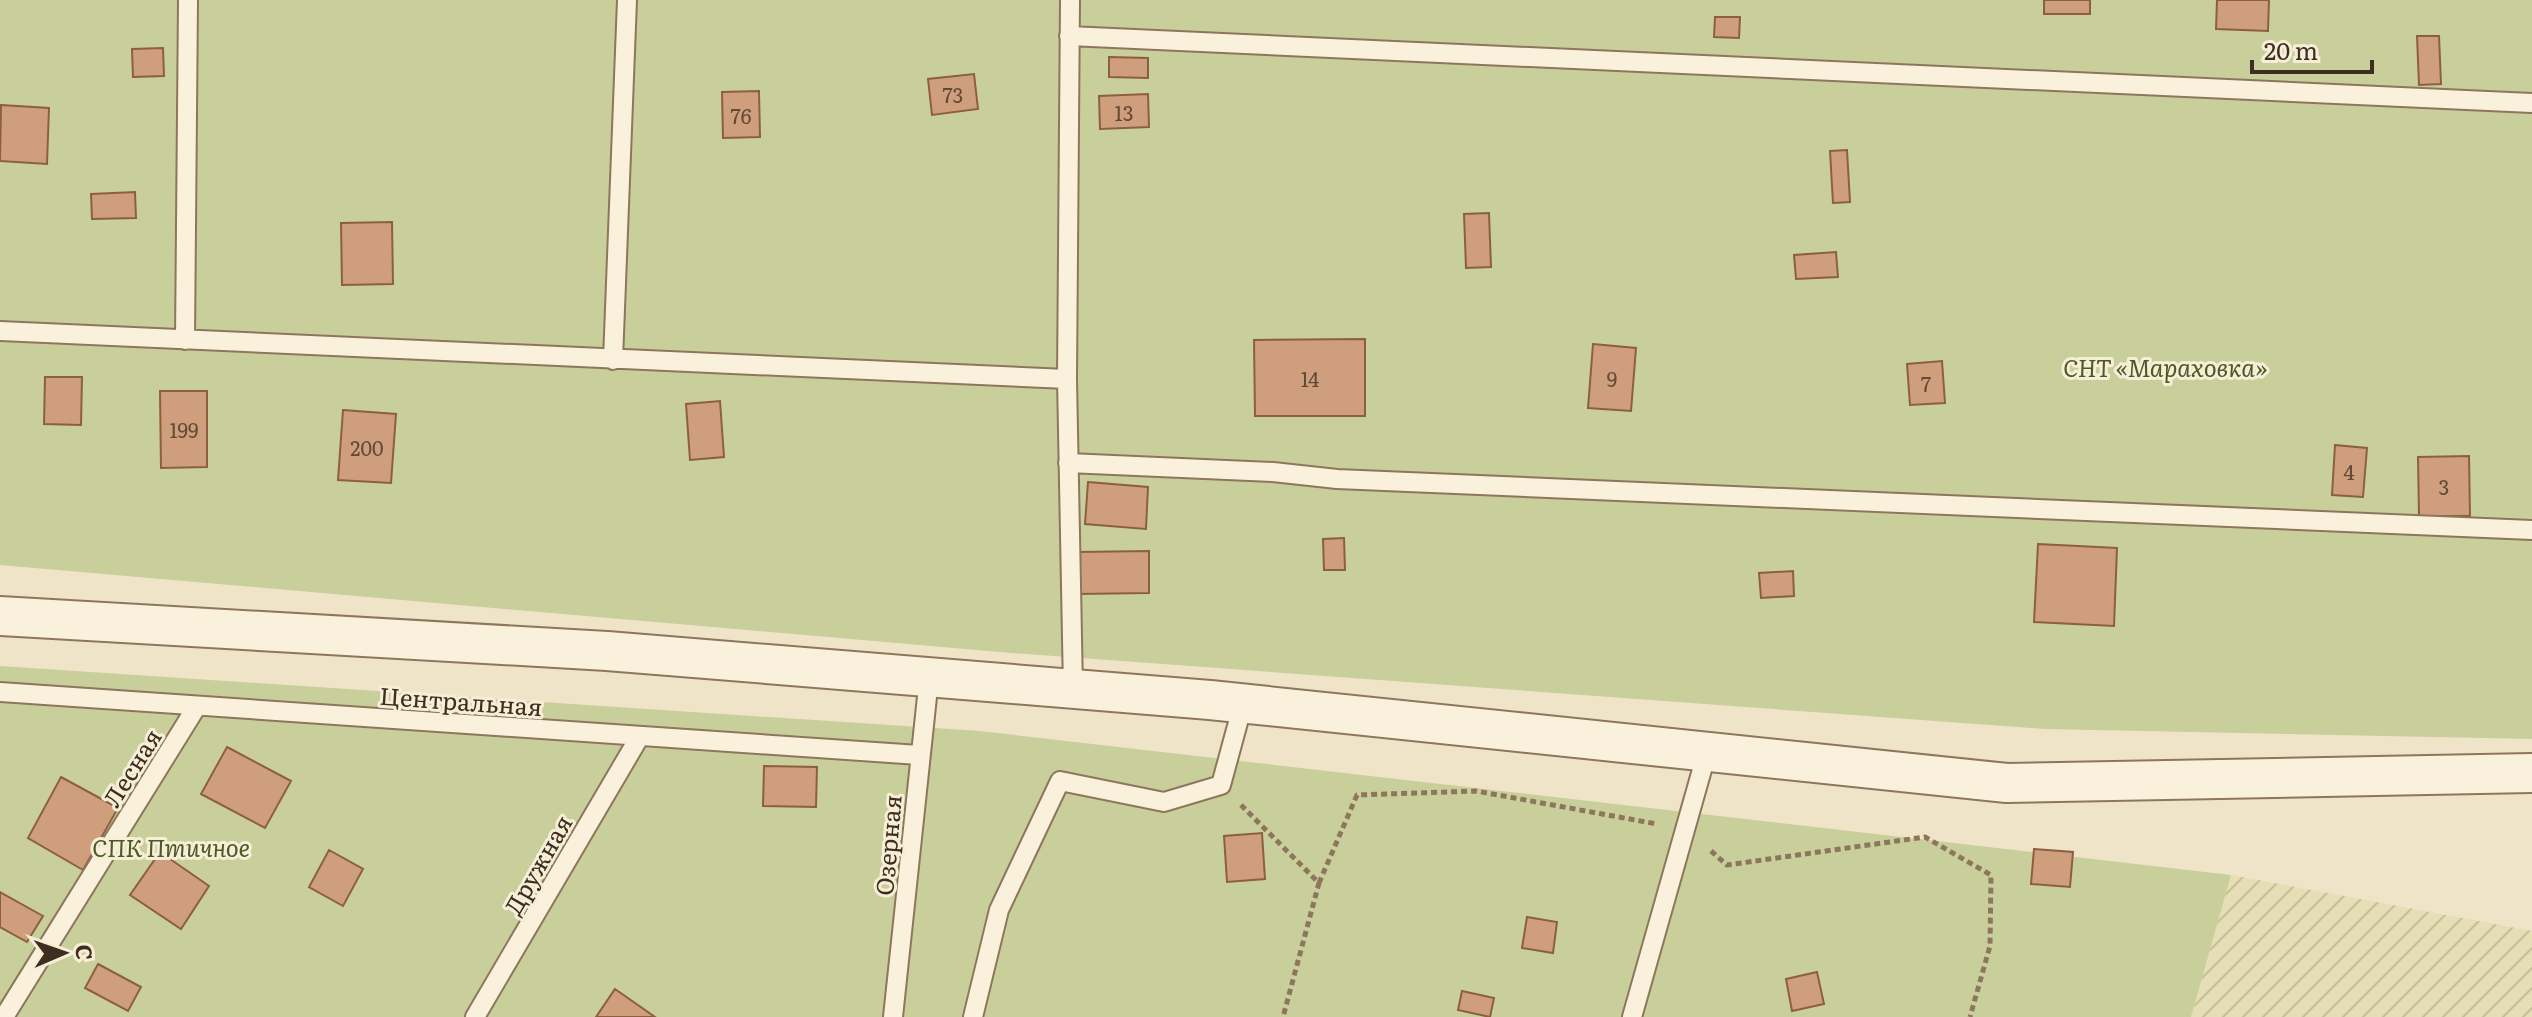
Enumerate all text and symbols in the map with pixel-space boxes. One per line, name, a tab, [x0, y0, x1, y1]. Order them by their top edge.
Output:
scale bar	[2252, 24, 2372, 74]
text: 20 m	[2264, 32, 2318, 67]
house number: 73	[943, 79, 963, 109]
house number: 13	[1115, 97, 1133, 127]
house number: 76	[731, 100, 752, 130]
park label: СНТ «Мараховка»	[2063, 349, 2267, 384]
house number: 14	[1301, 363, 1319, 393]
house number: 9	[1607, 363, 1617, 393]
house number: 7	[1921, 368, 1931, 398]
house number: 199	[169, 414, 199, 444]
house number: 200	[350, 432, 384, 462]
house number: 4	[2343, 456, 2355, 486]
house number: 3	[2439, 471, 2449, 501]
street label: Центральная	[378, 677, 544, 723]
street label: Лесная	[93, 721, 169, 813]
street label: Озерная	[865, 793, 909, 897]
street label: Дружная	[494, 808, 580, 920]
park label: СПК Птичное	[92, 829, 250, 864]
north arrow	[24, 913, 104, 993]
text: С	[69, 944, 102, 961]

